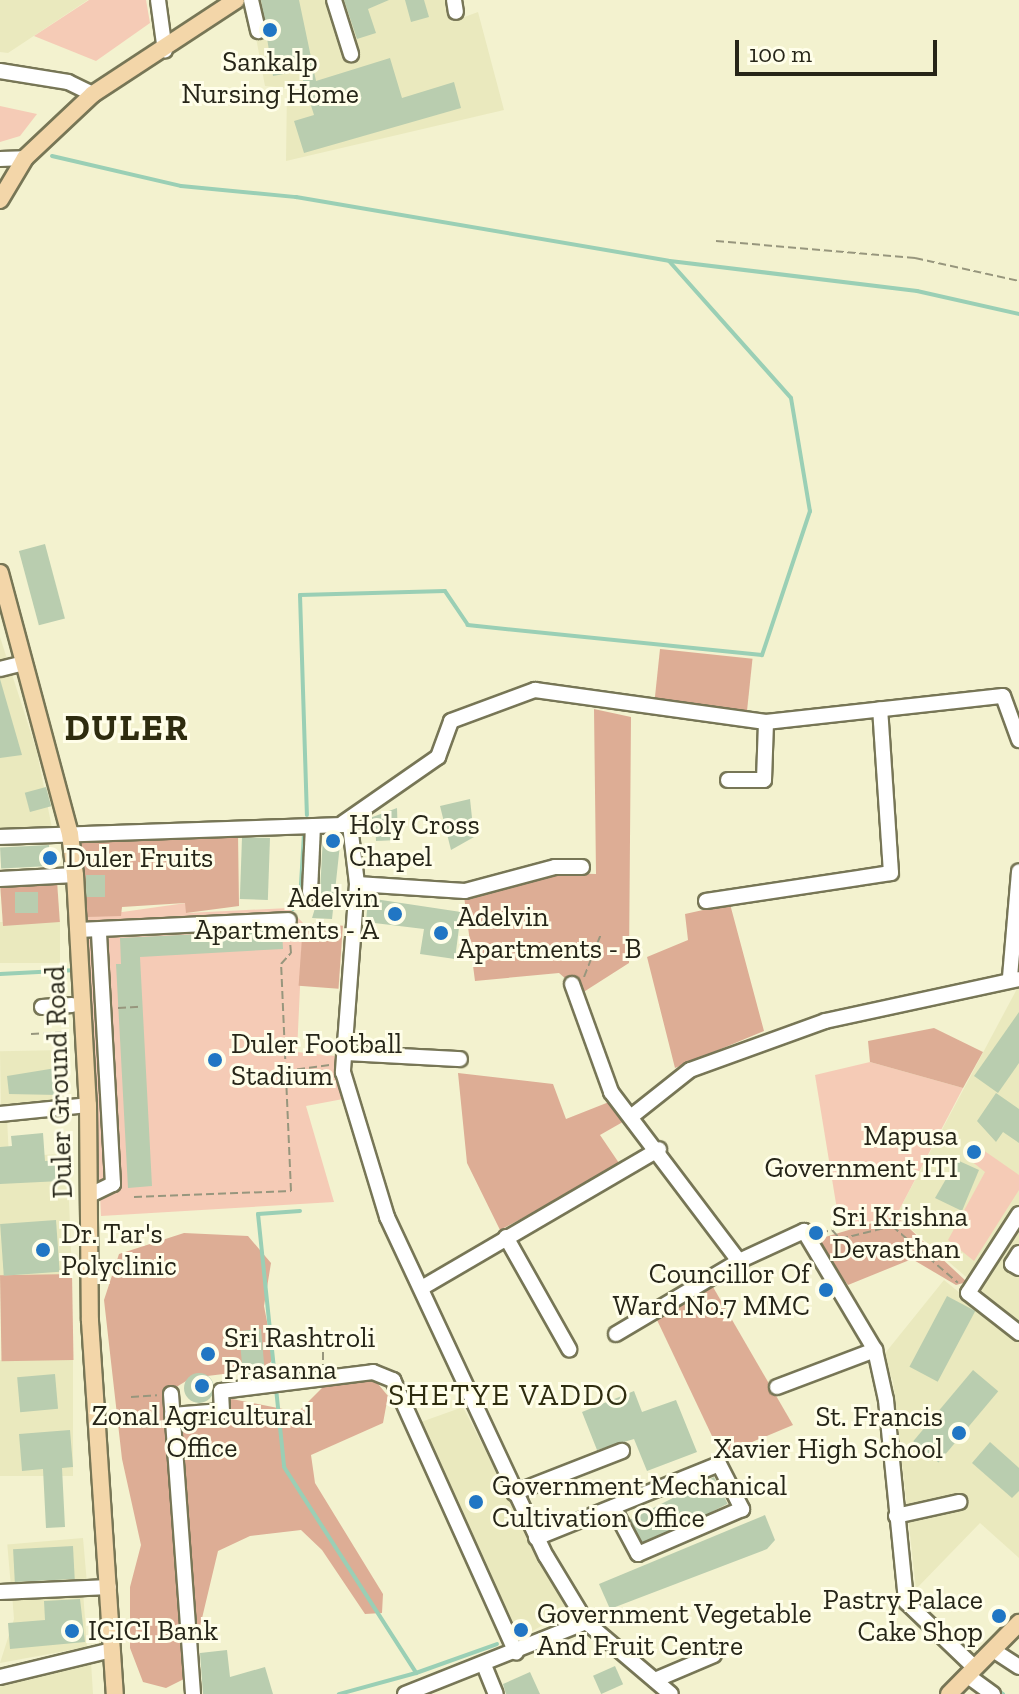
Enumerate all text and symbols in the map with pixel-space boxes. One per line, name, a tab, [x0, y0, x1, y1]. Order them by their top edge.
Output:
marker: Sankalp Nursing Home	[259, 19, 281, 41]
scale bar	[739, 24, 941, 74]
text: 100 m	[749, 39, 812, 68]
place label: Sankalp Nursing Home	[181, 45, 359, 111]
district label: DULER	[64, 706, 190, 750]
place label: Holy Cross Chapel	[349, 808, 480, 874]
marker: Holy Cross Chapel	[324, 832, 342, 850]
place label: Duler Fruits	[66, 841, 214, 875]
marker: Duler Fruits	[41, 849, 59, 867]
place label: Adelvin Apartments - A	[193, 881, 379, 947]
place label: Adelvin Apartments - B	[457, 900, 641, 966]
marker: Adelvin Apartments - A	[386, 905, 404, 923]
marker: Adelvin Apartments - B	[432, 924, 450, 942]
street label: Duler Ground Road	[38, 965, 80, 1199]
place label: Duler Football Stadium	[231, 1027, 403, 1093]
marker: Duler Football Stadium	[206, 1051, 224, 1069]
place label: Mapusa Government ITI	[764, 1119, 958, 1185]
marker: Mapusa Government ITI	[965, 1143, 983, 1161]
place label: Sri Krishna Devasthan	[832, 1200, 968, 1266]
place label: Dr. Tar's Polyclinic	[61, 1217, 177, 1283]
marker: Sri Krishna Devasthan	[807, 1224, 825, 1242]
marker: Dr. Tar's Polyclinic	[32, 1239, 54, 1261]
place label: Councillor Of Ward No.7 MMC	[613, 1257, 810, 1323]
marker: Councillor Of Ward No.7 MMC	[817, 1281, 835, 1299]
place label: Sri Rashtroli Prasanna	[224, 1321, 375, 1387]
marker: Sri Rashtroli Prasanna	[199, 1345, 217, 1363]
marker: Zonal Agricultural Office	[193, 1377, 211, 1395]
district label: SHETYE VADDO	[388, 1377, 630, 1413]
place label: Zonal Agricultural Office	[91, 1399, 313, 1465]
place label: St. Francis Xavier High School	[713, 1400, 943, 1466]
marker: St. Francis Xavier High School	[950, 1424, 968, 1442]
place label: Government Mechanical Cultivation Office	[492, 1469, 787, 1535]
marker: Government Mechanical Cultivation Office	[467, 1493, 485, 1511]
place label: Pastry Palace Cake Shop	[822, 1583, 983, 1649]
place label: Government Vegetable And Fruit Centre	[537, 1597, 813, 1663]
marker: Pastry Palace Cake Shop	[990, 1607, 1008, 1625]
place label: ICICI Bank	[88, 1614, 218, 1648]
marker: Government Vegetable And Fruit Centre	[512, 1621, 530, 1639]
marker: ICICI Bank	[63, 1622, 81, 1640]

